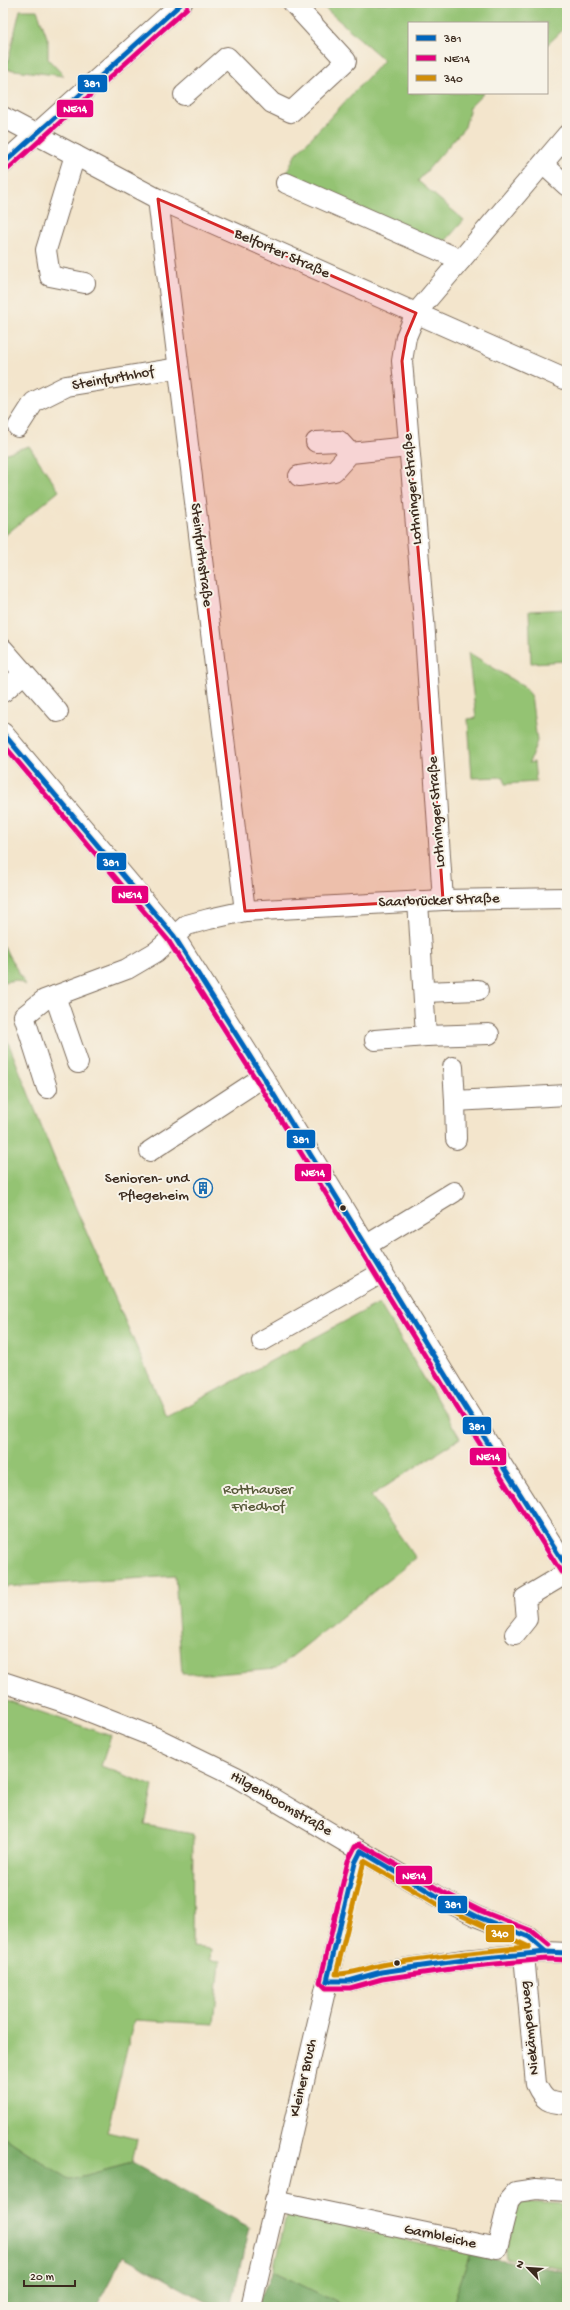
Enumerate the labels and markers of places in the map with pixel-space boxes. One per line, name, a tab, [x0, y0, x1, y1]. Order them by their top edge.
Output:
place label: Senioren- und Pflegeheim	[105, 1170, 190, 1205]
building icon: Senioren- und Pflegeheim	[192, 1177, 214, 1199]
unlabelled marker	[338, 1203, 348, 1213]
unlabelled marker	[392, 1958, 402, 1968]

